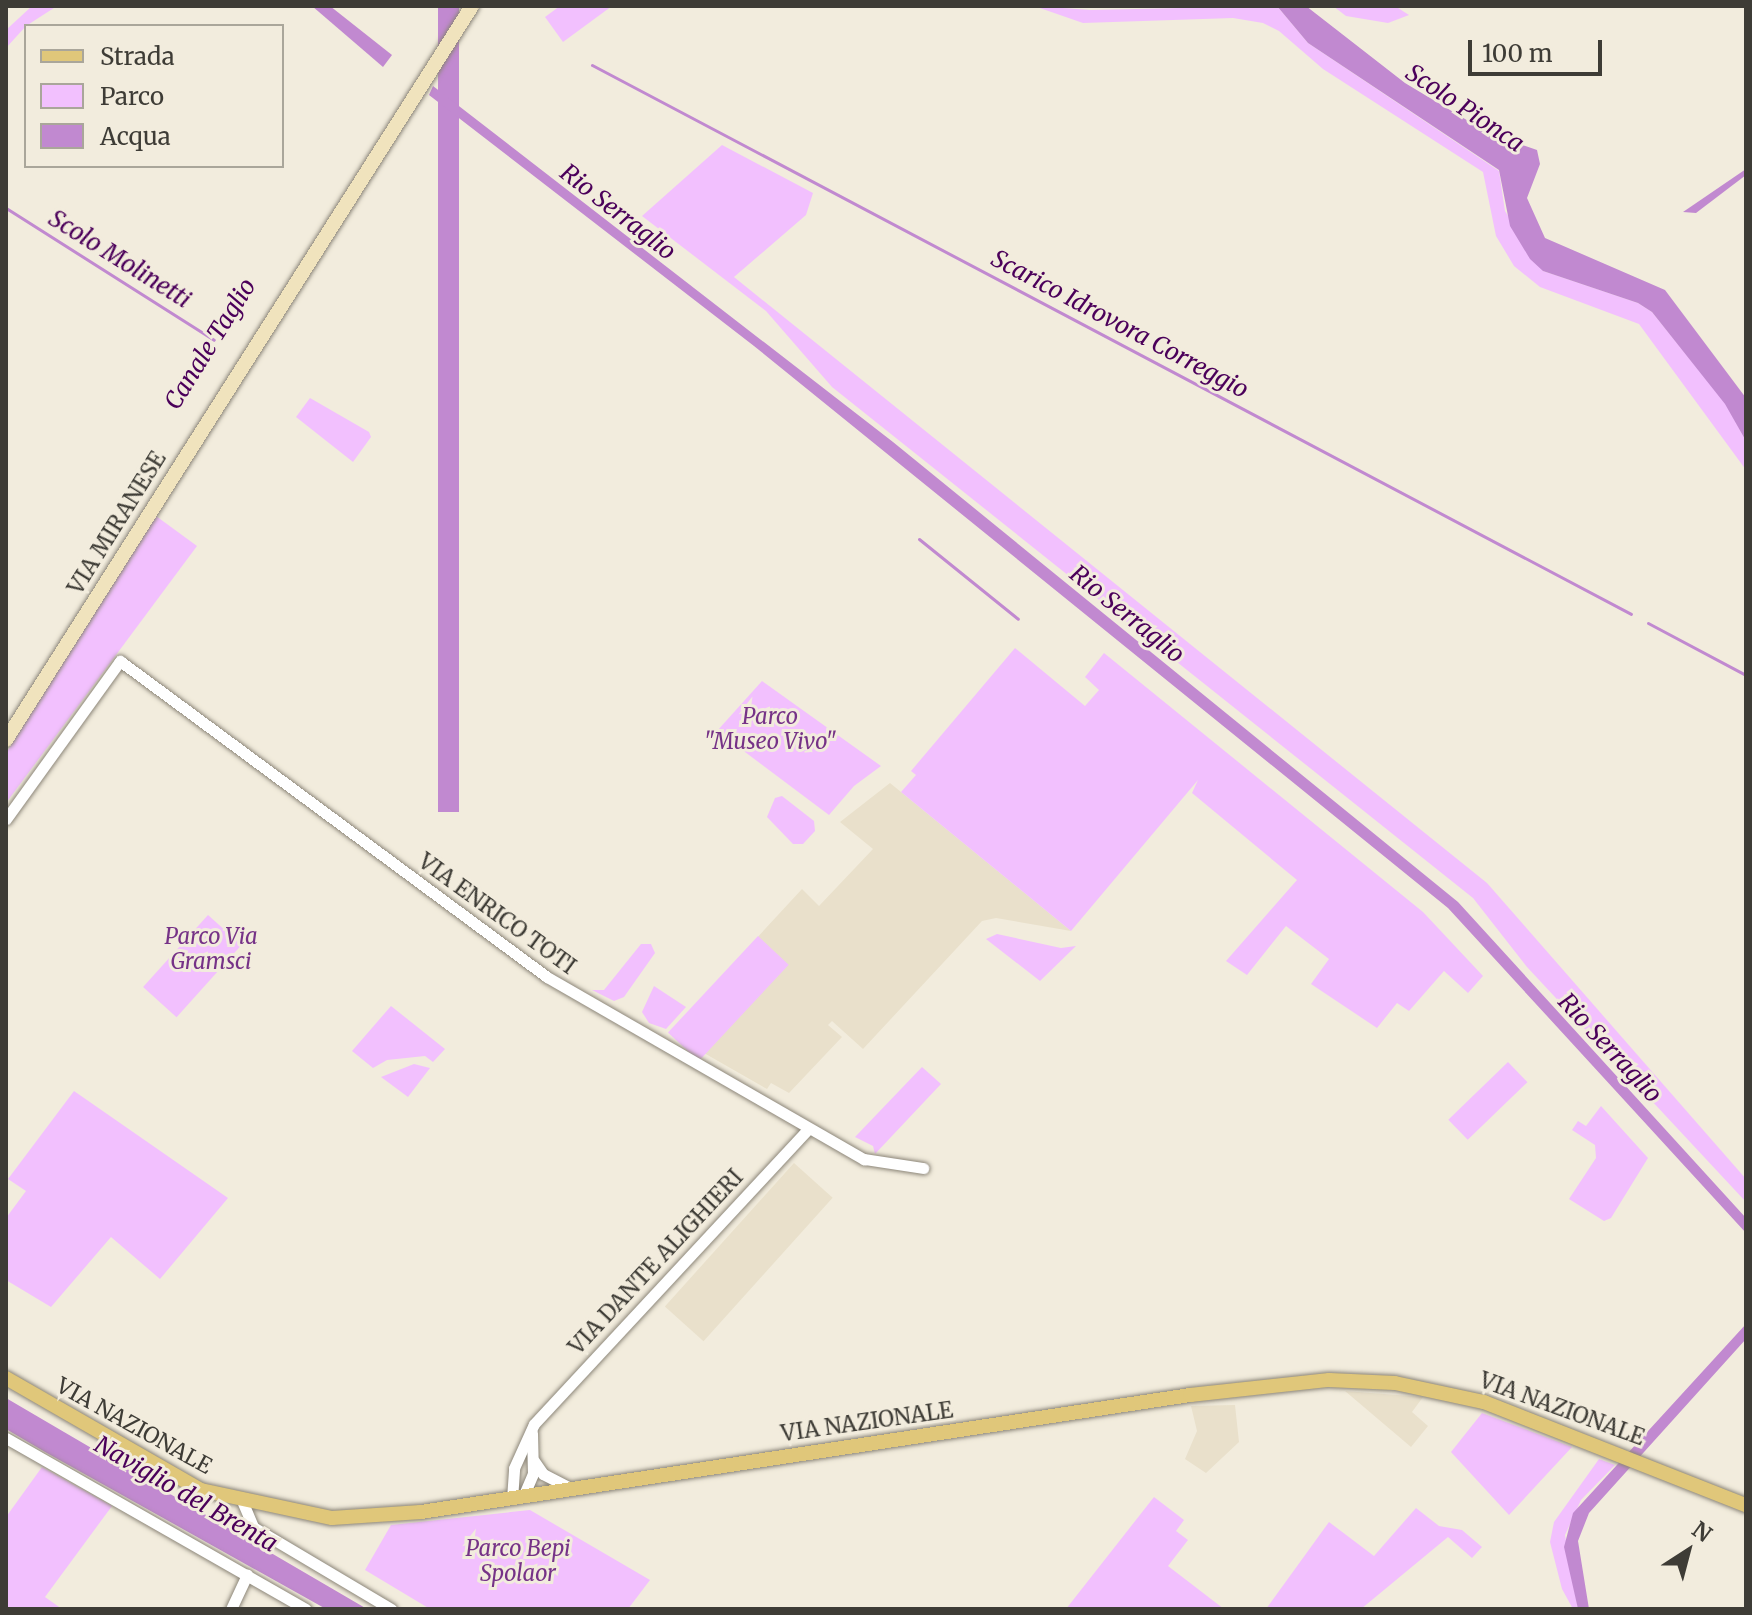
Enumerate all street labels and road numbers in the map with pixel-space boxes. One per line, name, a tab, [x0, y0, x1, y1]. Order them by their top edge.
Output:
street label: VIA MIRANESE	[62, 447, 172, 599]
street label: VIA ENRICO TOTI	[413, 848, 581, 980]
street label: VIA DANTE ALIGHIERI	[563, 1164, 749, 1360]
street label: VIA NAZIONALE	[1476, 1367, 1648, 1451]
street label: VIA NAZIONALE	[52, 1372, 216, 1480]
street label: VIA NAZIONALE	[779, 1397, 955, 1447]

